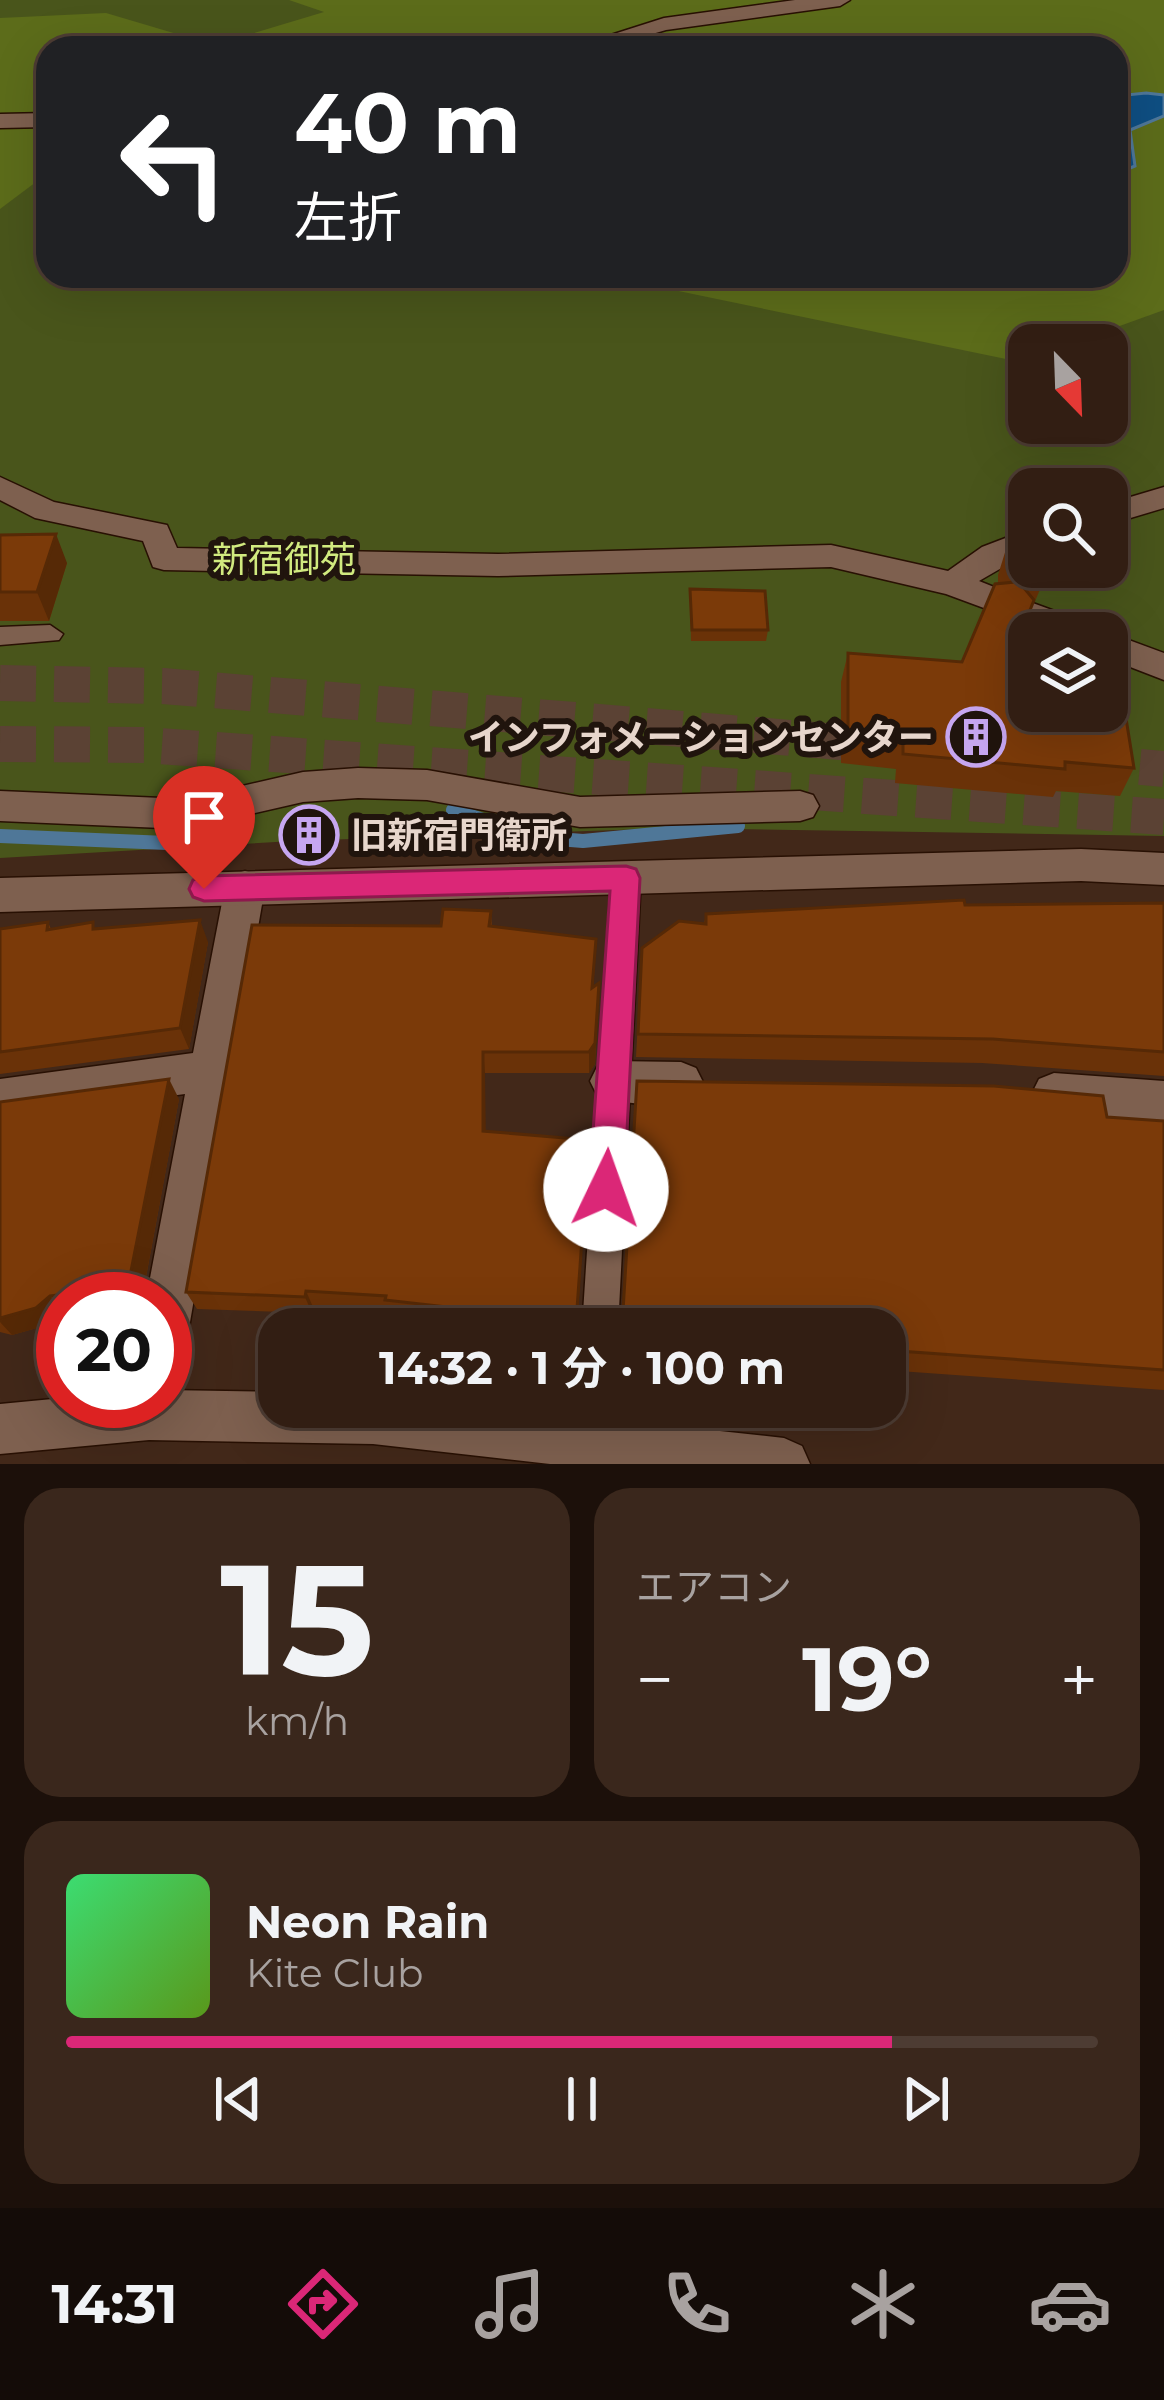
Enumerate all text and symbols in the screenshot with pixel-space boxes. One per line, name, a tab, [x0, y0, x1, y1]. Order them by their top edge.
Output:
text: 40 m	[294, 72, 521, 174]
icon: left	[96, 84, 252, 240]
text: 左折	[294, 185, 402, 251]
north arrow	[1008, 324, 1128, 444]
map controls	[1008, 324, 1128, 732]
button: search	[1008, 468, 1128, 588]
park label: 新宿御苑	[212, 537, 356, 581]
button: layers	[1008, 612, 1128, 732]
building icon: インフォメーションセンター	[945, 706, 1007, 768]
place label: インフォメーションセンター	[468, 715, 934, 759]
pin	[153, 766, 255, 889]
icon: arrive	[171, 784, 237, 850]
building icon: 旧新宿門衛所	[278, 804, 340, 866]
place label: 旧新宿門衛所	[351, 813, 567, 857]
position arrow	[543, 1126, 669, 1252]
speed limit sign: 20	[36, 1272, 192, 1428]
text: 14:32 · 1 分 · 100 m	[379, 1340, 785, 1395]
text: 15	[220, 1524, 374, 1714]
text: エアコン	[636, 1563, 792, 1611]
text: 19°	[802, 1624, 932, 1734]
text: −	[636, 1639, 674, 1720]
text: +	[1060, 1639, 1098, 1720]
text: km/h	[245, 1697, 349, 1745]
text: Neon Rain	[246, 1894, 489, 1949]
text: Kite Club	[246, 1949, 424, 1997]
icon: previous	[205, 2066, 271, 2132]
icon: pause	[549, 2066, 615, 2132]
icon: next	[893, 2066, 959, 2132]
icon: directions	[281, 2262, 365, 2346]
icon: music	[468, 2262, 552, 2346]
icon: phone	[655, 2262, 739, 2346]
icon: climate	[841, 2262, 925, 2346]
icon: car	[1028, 2262, 1112, 2346]
text: 14:31	[51, 2271, 178, 2337]

